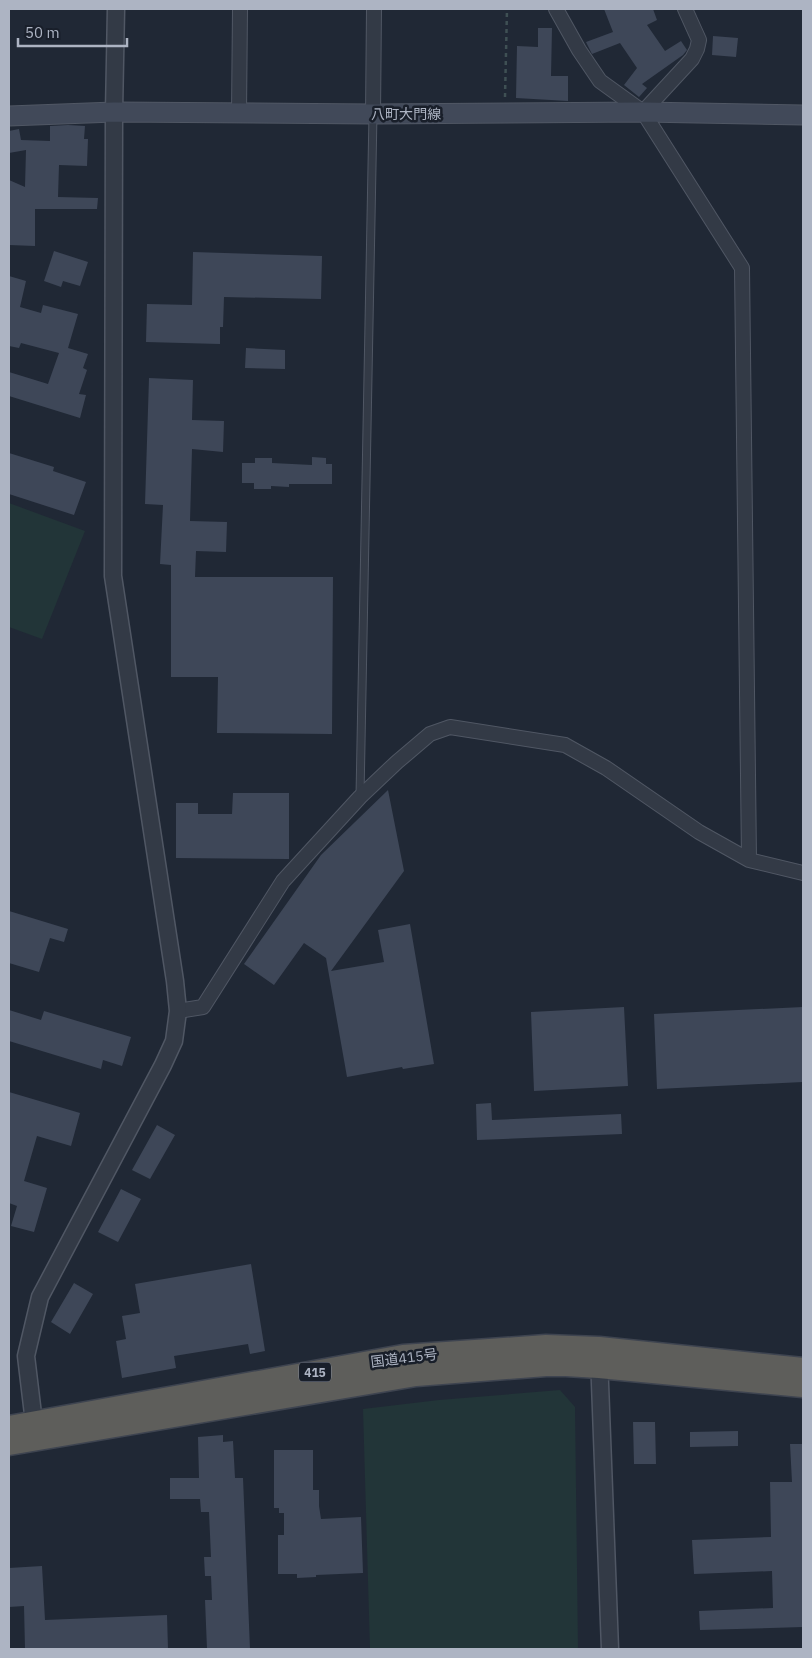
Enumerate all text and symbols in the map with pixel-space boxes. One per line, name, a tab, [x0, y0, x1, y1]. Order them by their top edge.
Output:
scale bar	[18, 15, 126, 47]
text: 50 m	[25, 23, 60, 42]
street label: 八町大門線	[371, 105, 441, 123]
street label: 国道415号	[370, 1345, 438, 1371]
road number: 415	[299, 1362, 331, 1381]

